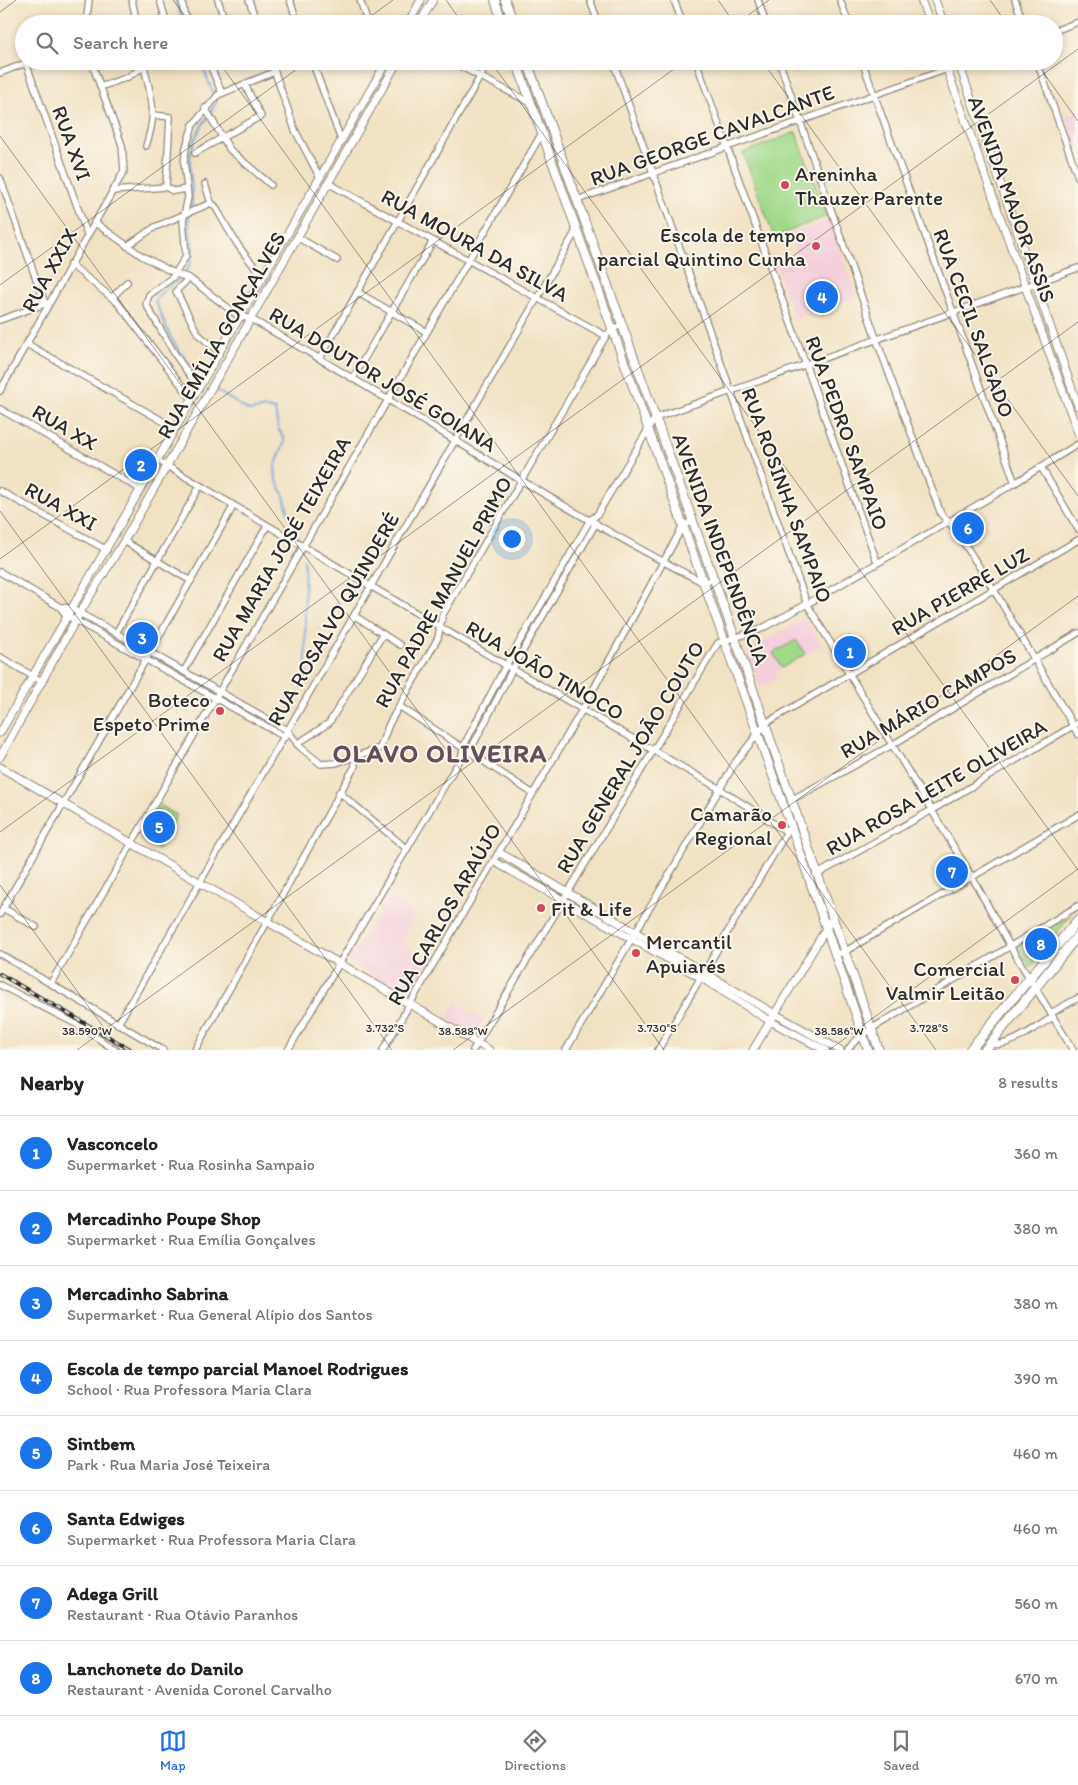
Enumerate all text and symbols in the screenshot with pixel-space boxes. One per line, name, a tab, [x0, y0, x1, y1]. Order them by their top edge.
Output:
search box	[15, 15, 1063, 70]
icon: search	[33, 29, 61, 57]
text: Search here	[73, 31, 168, 54]
street label: RUA GEORGE CAVALCANTE	[587, 79, 837, 191]
street label: AVENIDA MAJOR ASSIS	[963, 92, 1061, 306]
street label: RUA XVI	[47, 102, 97, 184]
place label: Areninha Thauzer Parente	[795, 161, 943, 210]
marker: Areninha Thauzer Parente	[779, 179, 791, 191]
street label: RUA MOURA DA SILVA	[377, 183, 573, 307]
place label: Escola de tempo parcial Quintino Cunha	[597, 222, 806, 271]
street label: RUA XXIX	[16, 223, 83, 316]
street label: RUA CECIL SALGADO	[928, 225, 1020, 421]
street label: RUA EMÍLIA GONÇALVES	[151, 227, 291, 443]
marker: Escola de tempo parcial Quintino Cunha	[810, 240, 822, 252]
pin: 4	[806, 278, 838, 316]
street label: RUA DOUTOR JOSÉ GOIANA	[265, 301, 502, 457]
street label: RUA PEDRO SAMPAIO	[800, 332, 894, 534]
street label: RUA ROSINHA SAMPAIO	[736, 384, 838, 606]
street label: RUA XX	[28, 398, 102, 456]
street label: AVENIDA INDEPENDÊNCIA	[667, 430, 775, 669]
street label: RUA MARIA JOSÉ TEIXEIRA	[206, 431, 356, 666]
pin: 2	[125, 446, 157, 484]
street label: RUA PADRE MANUEL PRIMO	[369, 472, 517, 712]
street label: RUA XXI	[20, 476, 102, 536]
street label: RUA ROSALVO QUINDERÉ	[262, 508, 404, 730]
pin: 6	[952, 509, 984, 547]
your location	[499, 526, 525, 552]
street label: RUA PIERRE LUZ	[887, 541, 1033, 641]
street label: RUA JOÃO TINOCO	[462, 615, 628, 725]
pin: 3	[126, 619, 158, 657]
pin: 1	[834, 633, 866, 671]
street label: RUA GENERAL JOÃO COUTO	[551, 636, 709, 878]
street label: RUA MÁRIO CAMPOS	[836, 642, 1020, 764]
place label: Boteco Espeto Prime	[93, 687, 210, 736]
marker: Boteco Espeto Prime	[214, 705, 226, 717]
street label: RUA ROSA LEITE OLIVEIRA	[821, 713, 1051, 861]
district label: OLAVO OLIVEIRA	[333, 737, 547, 769]
place label: Camarão Regional	[690, 801, 772, 850]
pin: 5	[143, 808, 175, 846]
street label: RUA CARLOS ARAÚJO	[382, 819, 506, 1009]
marker: Camarão Regional	[776, 819, 788, 831]
pin: 7	[936, 853, 968, 891]
place label: Fit & Life	[551, 896, 632, 921]
marker: Fit & Life	[535, 902, 547, 914]
pin: 8	[1025, 925, 1057, 963]
place label: Mercantil Apuiarés	[646, 929, 732, 978]
marker: Mercantil Apuiarés	[630, 947, 642, 959]
place label: Comercial Valmir Leitão	[886, 956, 1005, 1005]
marker: Comercial Valmir Leitão	[1009, 974, 1021, 986]
text: 3.732°S	[366, 1021, 405, 1035]
text: 3.730°S	[637, 1021, 677, 1035]
text: 3.728°S	[910, 1021, 949, 1035]
text: 38.590°W	[62, 1024, 112, 1038]
text: 38.588°W	[438, 1024, 488, 1038]
text: 38.586°W	[814, 1024, 864, 1038]
text: Nearby	[20, 1070, 84, 1095]
text: 8 results	[998, 1073, 1058, 1092]
text: Vasconcelo	[67, 1132, 158, 1155]
text: 1	[32, 1144, 40, 1163]
text: 360 m	[1014, 1144, 1058, 1163]
text: Supermarket · Rua Rosinha Sampaio	[67, 1155, 315, 1174]
text: Mercadinho Poupe Shop	[67, 1207, 261, 1230]
text: 2	[32, 1219, 40, 1238]
text: 380 m	[1014, 1219, 1058, 1238]
text: Supermarket · Rua Emília Gonçalves	[67, 1230, 316, 1249]
text: Mercadinho Sabrina	[67, 1282, 229, 1305]
text: 3	[32, 1294, 40, 1313]
text: 380 m	[1014, 1294, 1058, 1313]
text: Supermarket · Rua General Alípio dos Santos	[67, 1305, 373, 1324]
text: Escola de tempo parcial Manoel Rodrigues	[67, 1357, 408, 1380]
text: 4	[31, 1369, 41, 1388]
text: 390 m	[1014, 1369, 1058, 1388]
text: School · Rua Professora Maria Clara	[67, 1380, 312, 1399]
text: Sintbem	[67, 1432, 135, 1455]
text: 5	[32, 1444, 40, 1463]
text: 460 m	[1013, 1444, 1058, 1463]
text: Park · Rua Maria José Teixeira	[67, 1455, 270, 1474]
text: Santa Edwiges	[67, 1507, 185, 1530]
text: 6	[32, 1519, 40, 1538]
text: 460 m	[1013, 1519, 1058, 1538]
text: Supermarket · Rua Professora Maria Clara	[67, 1530, 356, 1549]
text: Adega Grill	[67, 1582, 158, 1605]
text: 7	[32, 1594, 40, 1613]
text: 560 m	[1014, 1594, 1058, 1613]
text: Restaurant · Rua Otávio Paranhos	[67, 1605, 298, 1624]
text: Lanchonete do Danilo	[67, 1657, 243, 1680]
text: 8	[32, 1669, 40, 1688]
text: 670 m	[1015, 1669, 1058, 1688]
text: Restaurant · Avenida Coronel Carvalho	[67, 1680, 332, 1699]
tab: Map	[159, 1727, 187, 1774]
tab: Directions	[504, 1727, 566, 1774]
tab: Saved	[883, 1727, 919, 1774]

